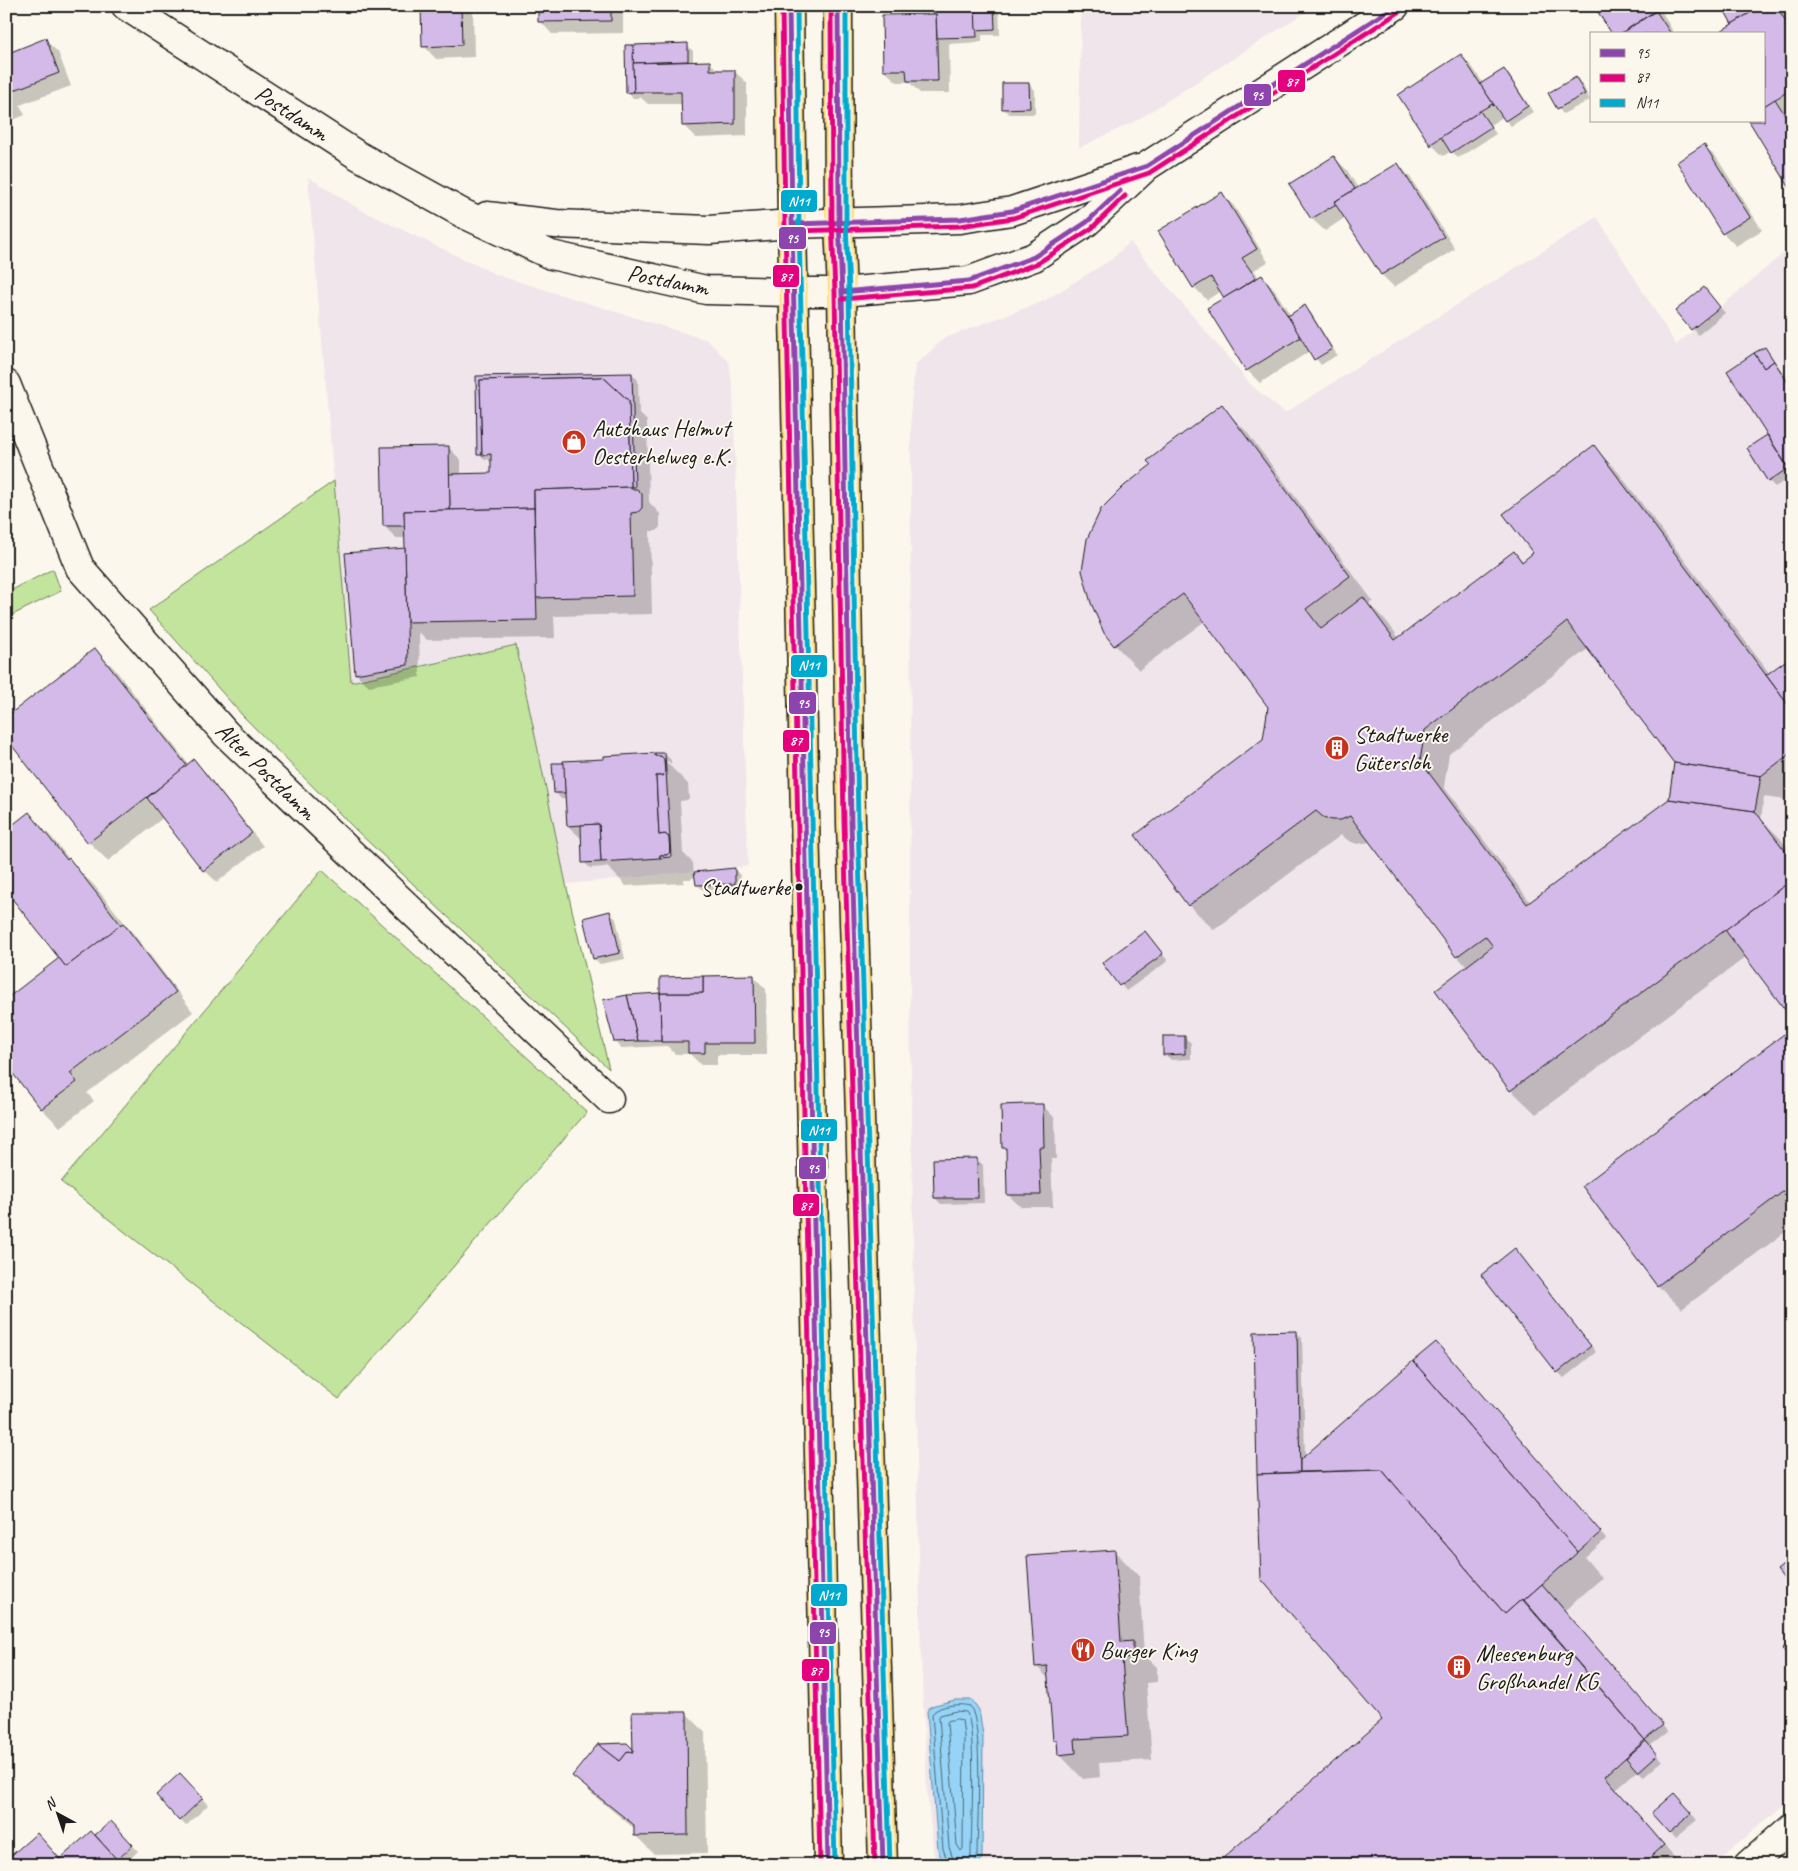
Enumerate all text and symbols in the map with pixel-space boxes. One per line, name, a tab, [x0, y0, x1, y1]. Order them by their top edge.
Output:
legend	[1590, 32, 1766, 122]
text: 95	[1636, 44, 1651, 63]
text: 87	[1636, 68, 1651, 87]
line badge: 87	[1277, 69, 1306, 93]
text: 87	[1286, 73, 1300, 90]
street label: Postdamm	[249, 78, 336, 149]
line badge: 95	[1243, 83, 1272, 107]
text: 95	[1251, 87, 1265, 104]
text: N11	[1636, 94, 1660, 113]
line badge: N11	[780, 189, 818, 213]
text: N11	[788, 193, 811, 210]
line badge: 95	[778, 226, 807, 250]
text: 95	[786, 230, 800, 247]
street label: Postdamm	[625, 257, 712, 303]
line badge: 87	[772, 264, 800, 288]
text: 87	[780, 268, 794, 285]
place label: Autohaus Helmut Oesterhelweg e.K.	[592, 413, 733, 471]
shop icon: Autohaus Helmut Oesterhelweg e.K.	[561, 429, 587, 455]
line badge: N11	[790, 654, 828, 678]
text: N11	[798, 657, 821, 674]
line badge: 95	[788, 691, 817, 715]
text: 95	[797, 695, 811, 712]
street label: Alter Postdamm	[209, 716, 324, 827]
place label: Stadtwerke Gütersloh	[1354, 719, 1450, 777]
line badge: 87	[782, 729, 810, 753]
text: 87	[790, 732, 804, 749]
building icon: Stadtwerke Gütersloh	[1324, 735, 1350, 761]
place label: Stadtwerke	[701, 873, 792, 902]
marker: Stadtwerke	[794, 882, 804, 892]
line badge: N11	[800, 1118, 838, 1142]
text: N11	[808, 1122, 831, 1139]
line badge: 95	[798, 1156, 827, 1180]
text: 95	[807, 1160, 821, 1177]
line badge: 87	[792, 1193, 820, 1217]
text: 87	[800, 1197, 814, 1214]
line badge: N11	[810, 1583, 848, 1607]
text: N11	[818, 1587, 841, 1604]
line badge: 95	[809, 1621, 837, 1645]
text: 95	[817, 1624, 831, 1641]
place label: Burger King	[1100, 1635, 1199, 1665]
restaurant icon: Burger King	[1070, 1637, 1096, 1663]
place label: Meesenburg Großhandel KG	[1476, 1638, 1600, 1696]
building icon: Meesenburg Großhandel KG	[1446, 1654, 1472, 1680]
line badge: 87	[801, 1658, 830, 1682]
text: 87	[810, 1662, 824, 1679]
north arrow	[32, 1788, 82, 1838]
text: N	[41, 1794, 61, 1814]

